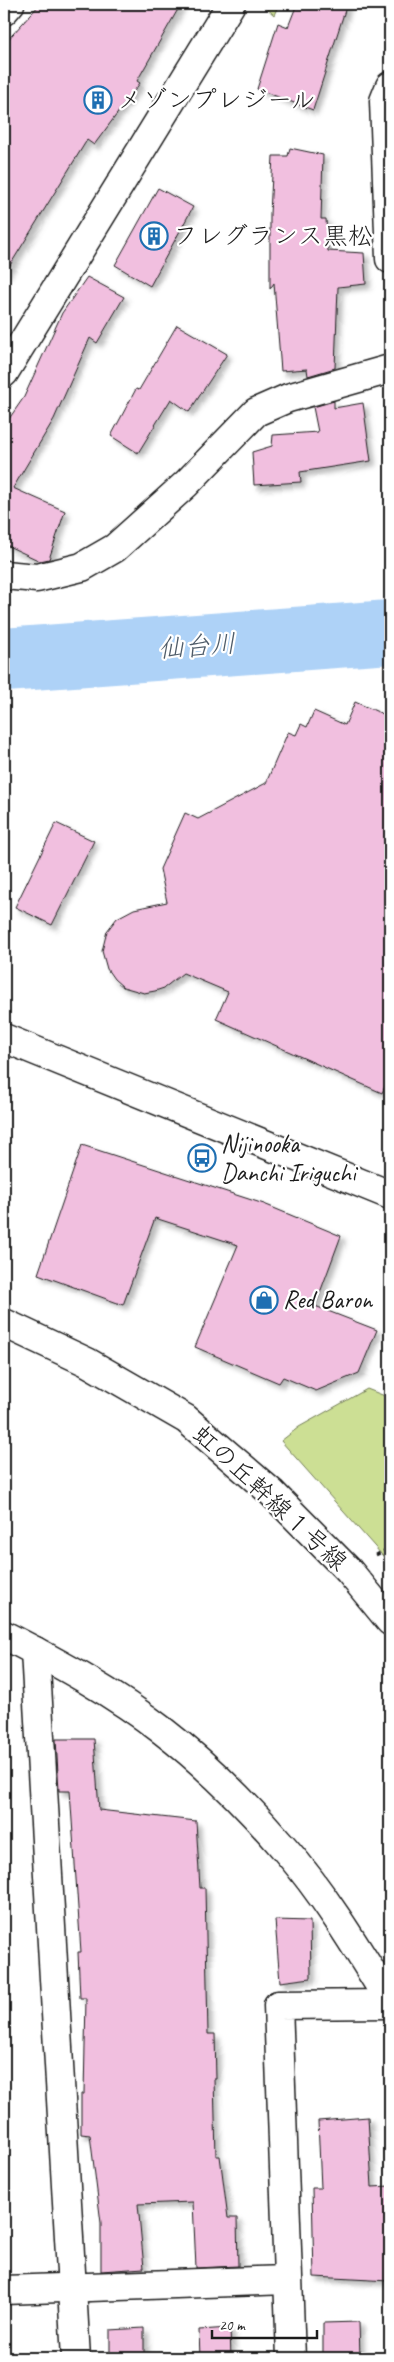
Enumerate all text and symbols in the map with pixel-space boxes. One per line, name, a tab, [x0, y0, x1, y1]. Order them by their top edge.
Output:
place label: メゾンプレジール	[117, 84, 316, 116]
building icon: メゾンプレジール	[83, 85, 113, 115]
place label: フレグランス黒松	[173, 220, 373, 252]
building icon: フレグランス黒松	[139, 221, 169, 251]
water label: 仙台川	[157, 627, 237, 665]
place label: Nijinooka Danchi Iriguchi	[221, 1128, 359, 1189]
bus stop icon: Nijinooka Danchi Iriguchi	[187, 1143, 217, 1173]
place label: Red Baron	[283, 1284, 374, 1316]
shop icon: Red Baron	[249, 1285, 279, 1315]
street label: 虹の丘幹線１号線	[186, 1418, 354, 1578]
scale bar	[212, 2307, 316, 2339]
text: 20 m	[219, 2316, 246, 2335]

